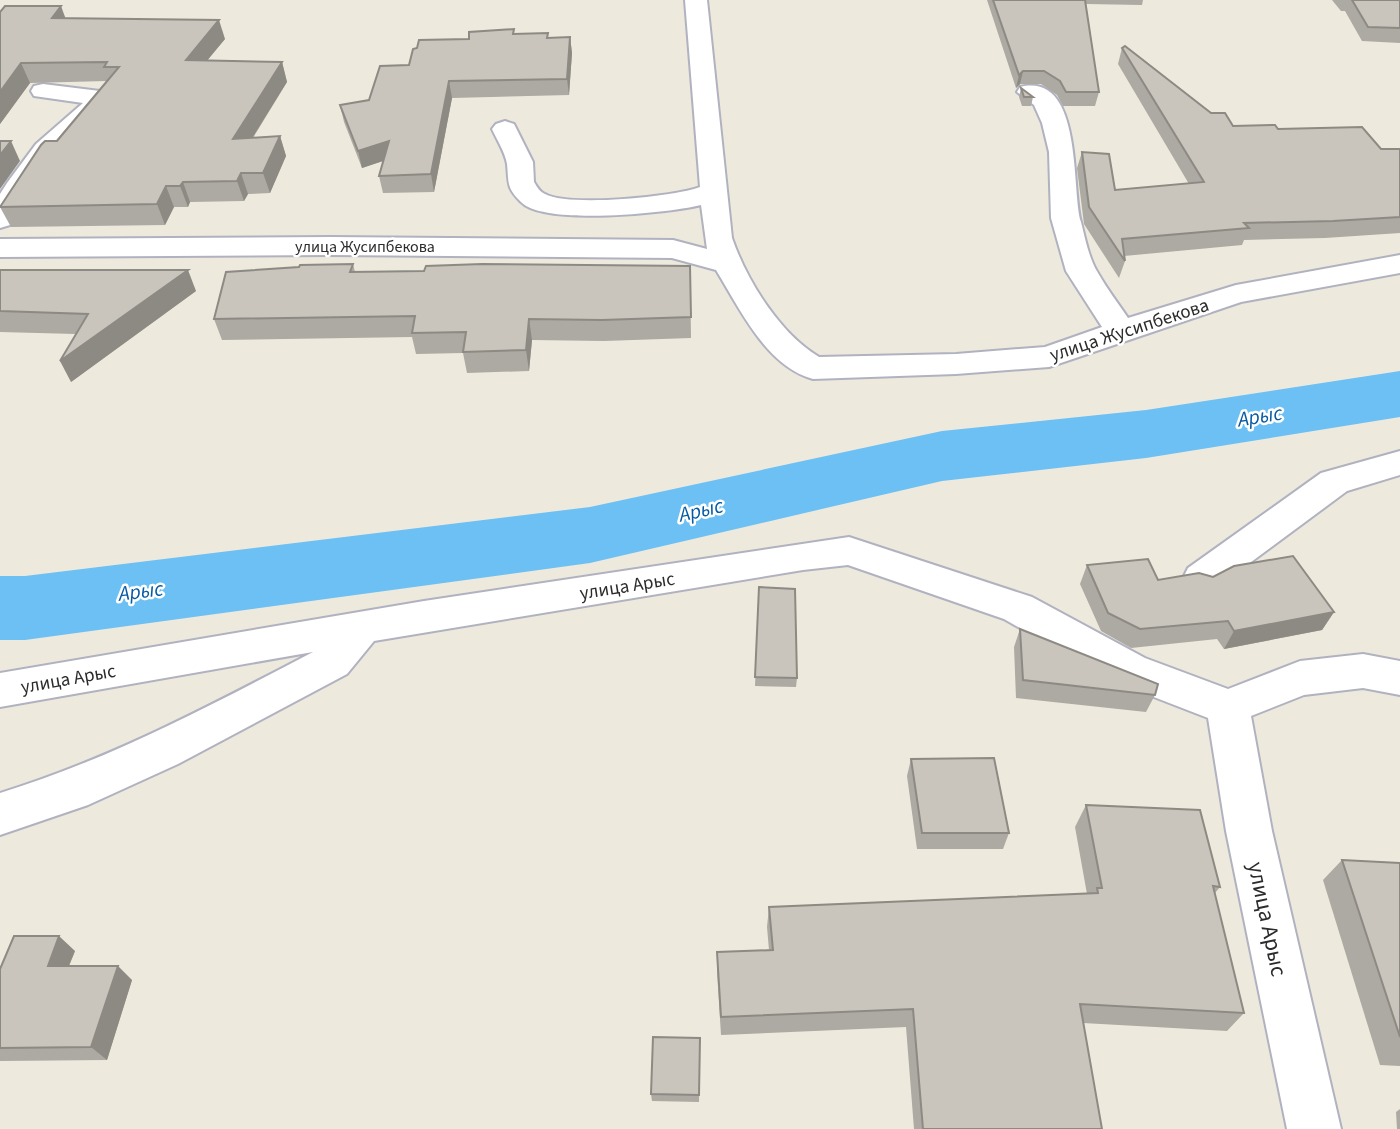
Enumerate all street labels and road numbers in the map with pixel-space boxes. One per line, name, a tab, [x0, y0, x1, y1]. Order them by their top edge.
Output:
street label: улица Жусипбекова	[295, 236, 435, 258]
street label: улица Жусипбекова	[1046, 292, 1213, 369]
street label: улица Арыс	[578, 566, 677, 607]
street label: улица Арыс	[19, 658, 118, 701]
street label: улица Арыс	[1239, 859, 1296, 979]

